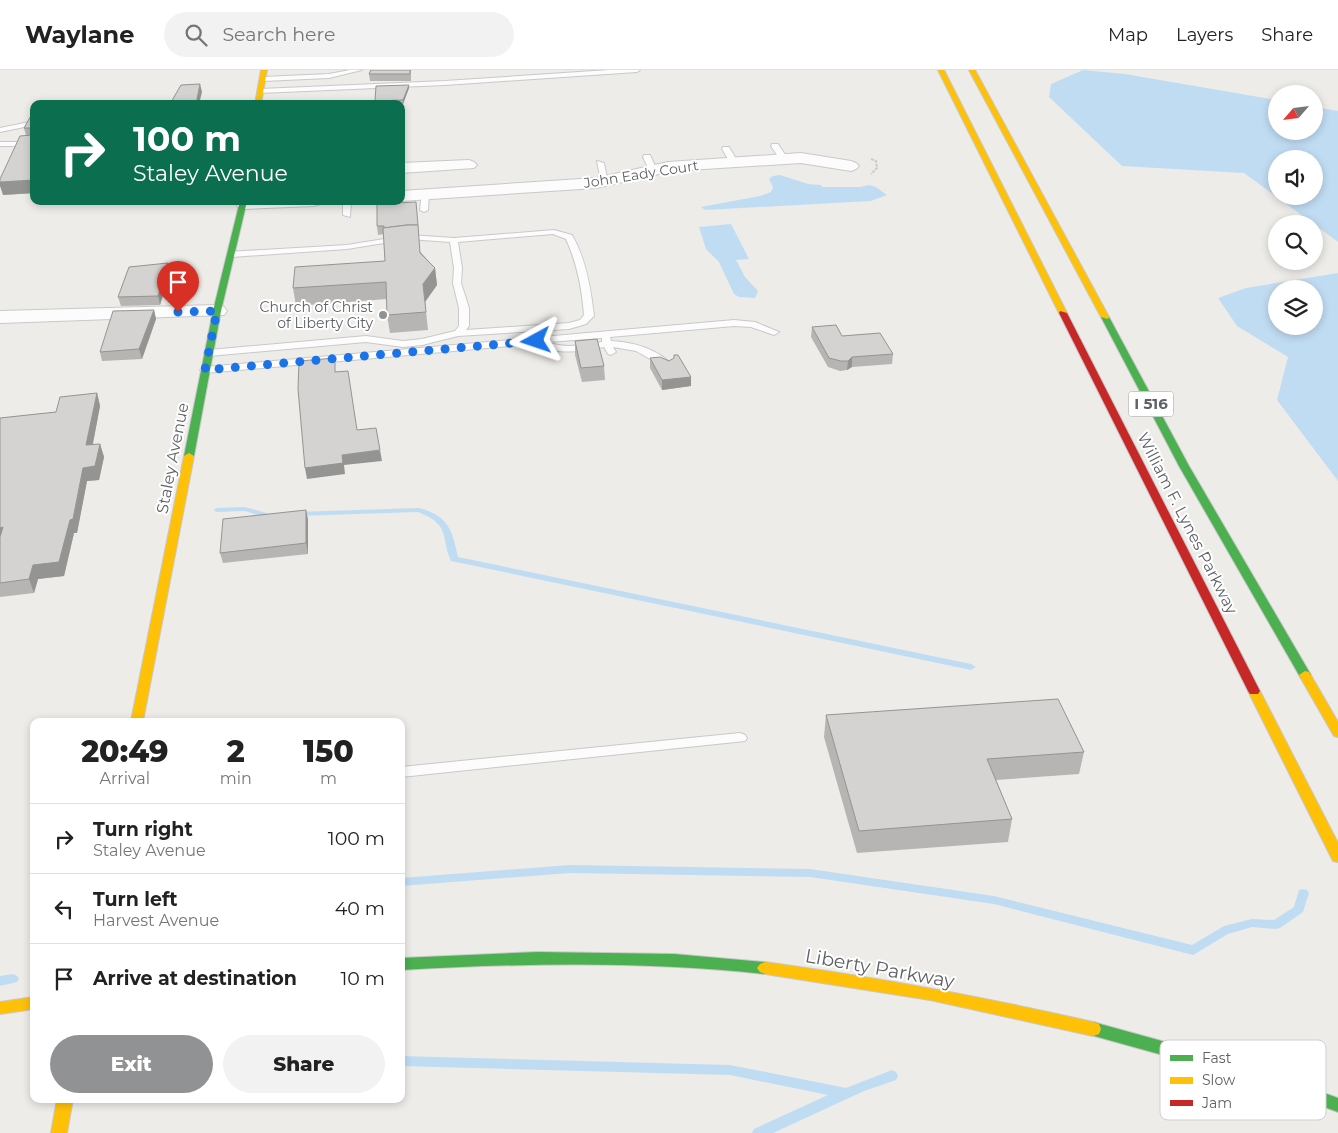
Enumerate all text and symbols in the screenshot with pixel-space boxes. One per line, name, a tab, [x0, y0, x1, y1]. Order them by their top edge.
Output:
search box	[164, 12, 514, 57]
text: Waylane	[25, 20, 134, 49]
icon: search	[182, 21, 210, 49]
text: Search here	[222, 23, 335, 46]
text: Map	[1108, 24, 1148, 46]
text: Layers	[1176, 24, 1233, 46]
text: Share	[1261, 24, 1313, 46]
north arrow	[1268, 85, 1322, 140]
map controls	[1268, 85, 1323, 335]
text: 100 m	[133, 117, 241, 160]
icon: right	[50, 120, 115, 185]
button: sound	[1268, 150, 1323, 205]
street label: John Eady Court	[581, 156, 700, 192]
text: Staley Avenue	[133, 160, 288, 187]
button: search	[1268, 215, 1323, 270]
pin	[157, 261, 199, 312]
icon: arrive	[164, 268, 192, 296]
button: layers	[1268, 280, 1323, 335]
place label: Church of Christ of Liberty City	[259, 298, 373, 332]
marker: Church of Christ of Liberty City	[377, 309, 389, 321]
position arrow	[509, 314, 561, 366]
road number: I 516	[1128, 392, 1174, 416]
street label: Staley Avenue	[152, 401, 193, 515]
street label: William F. Lynes Parkway	[1133, 429, 1242, 617]
text: 20:49	[81, 733, 169, 770]
text: 2	[227, 733, 245, 770]
text: 150	[303, 733, 354, 770]
text: Arrival	[100, 769, 150, 788]
text: min	[220, 769, 252, 788]
text: m	[320, 769, 337, 788]
text: Turn right	[93, 818, 193, 841]
icon: right	[50, 825, 78, 853]
text: 100 m	[328, 827, 385, 850]
text: Staley Avenue	[93, 841, 206, 860]
text: Turn left	[93, 888, 178, 911]
icon: left	[50, 895, 78, 923]
text: 40 m	[335, 897, 385, 920]
text: Harvest Avenue	[93, 911, 219, 930]
street label: Liberty Parkway	[803, 944, 957, 993]
icon: arrive	[50, 965, 78, 993]
text: Arrive at destination	[93, 967, 297, 990]
text: 10 m	[340, 967, 385, 990]
button: Exit	[50, 1035, 213, 1093]
button: Share	[223, 1035, 385, 1093]
legend	[1160, 1040, 1326, 1120]
text: Fast	[1202, 1049, 1232, 1067]
text: Slow	[1202, 1071, 1236, 1089]
text: Jam	[1201, 1094, 1232, 1112]

